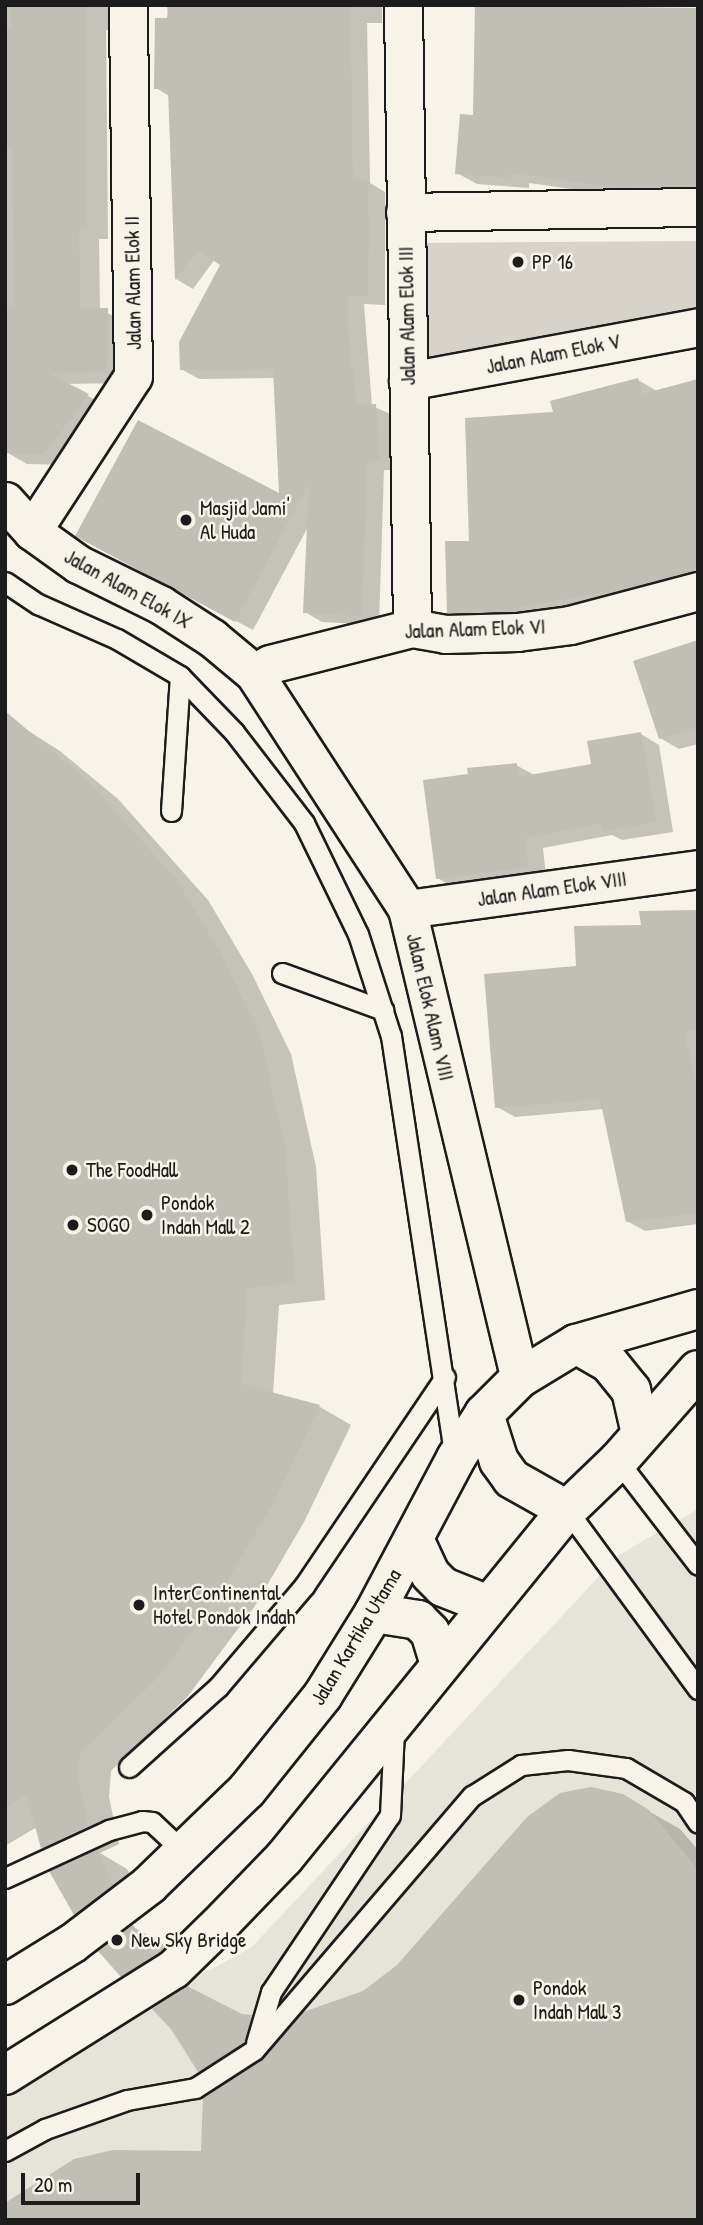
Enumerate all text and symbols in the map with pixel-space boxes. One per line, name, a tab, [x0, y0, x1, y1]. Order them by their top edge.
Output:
street label: Jalan Alam Elok II	[119, 216, 147, 350]
street label: Jalan Alam Elok III	[393, 246, 421, 386]
place label: PP 16	[532, 249, 573, 275]
marker: PP 16	[510, 254, 526, 270]
street label: Jalan Alam Elok V	[484, 329, 622, 379]
place label: Masjid Jami' Al Huda	[200, 495, 290, 545]
marker: Masjid Jami' Al Huda	[178, 512, 194, 528]
street label: Jalan Alam Elok IX	[60, 544, 196, 634]
street label: Jalan Alam Elok VI	[404, 614, 546, 644]
street label: Jalan Alam Elok VIII	[476, 866, 628, 912]
street label: Jalan Elok Alam VIII	[401, 931, 459, 1083]
place label: The FoodHall	[86, 1157, 178, 1183]
marker: The FoodHall	[64, 1162, 80, 1178]
place label: Pondok Indah Mall 2	[161, 1190, 250, 1240]
marker: Pondok Indah Mall 2	[139, 1207, 155, 1223]
place label: SOGO	[87, 1212, 130, 1238]
marker: SOGO	[65, 1217, 81, 1233]
street label: Jalan Kartika Utama	[305, 1564, 407, 1710]
place label: InterContinental Hotel Pondok Indah	[153, 1580, 295, 1630]
marker: InterContinental Hotel Pondok Indah	[131, 1597, 147, 1613]
place label: New Sky Bridge	[131, 1927, 246, 1953]
marker: New Sky Bridge	[109, 1932, 125, 1948]
place label: Pondok Indah Mall 3	[533, 1975, 622, 2025]
marker: Pondok Indah Mall 3	[511, 1992, 527, 2008]
scale bar	[24, 2158, 144, 2202]
text: 20 m	[34, 2170, 72, 2199]

